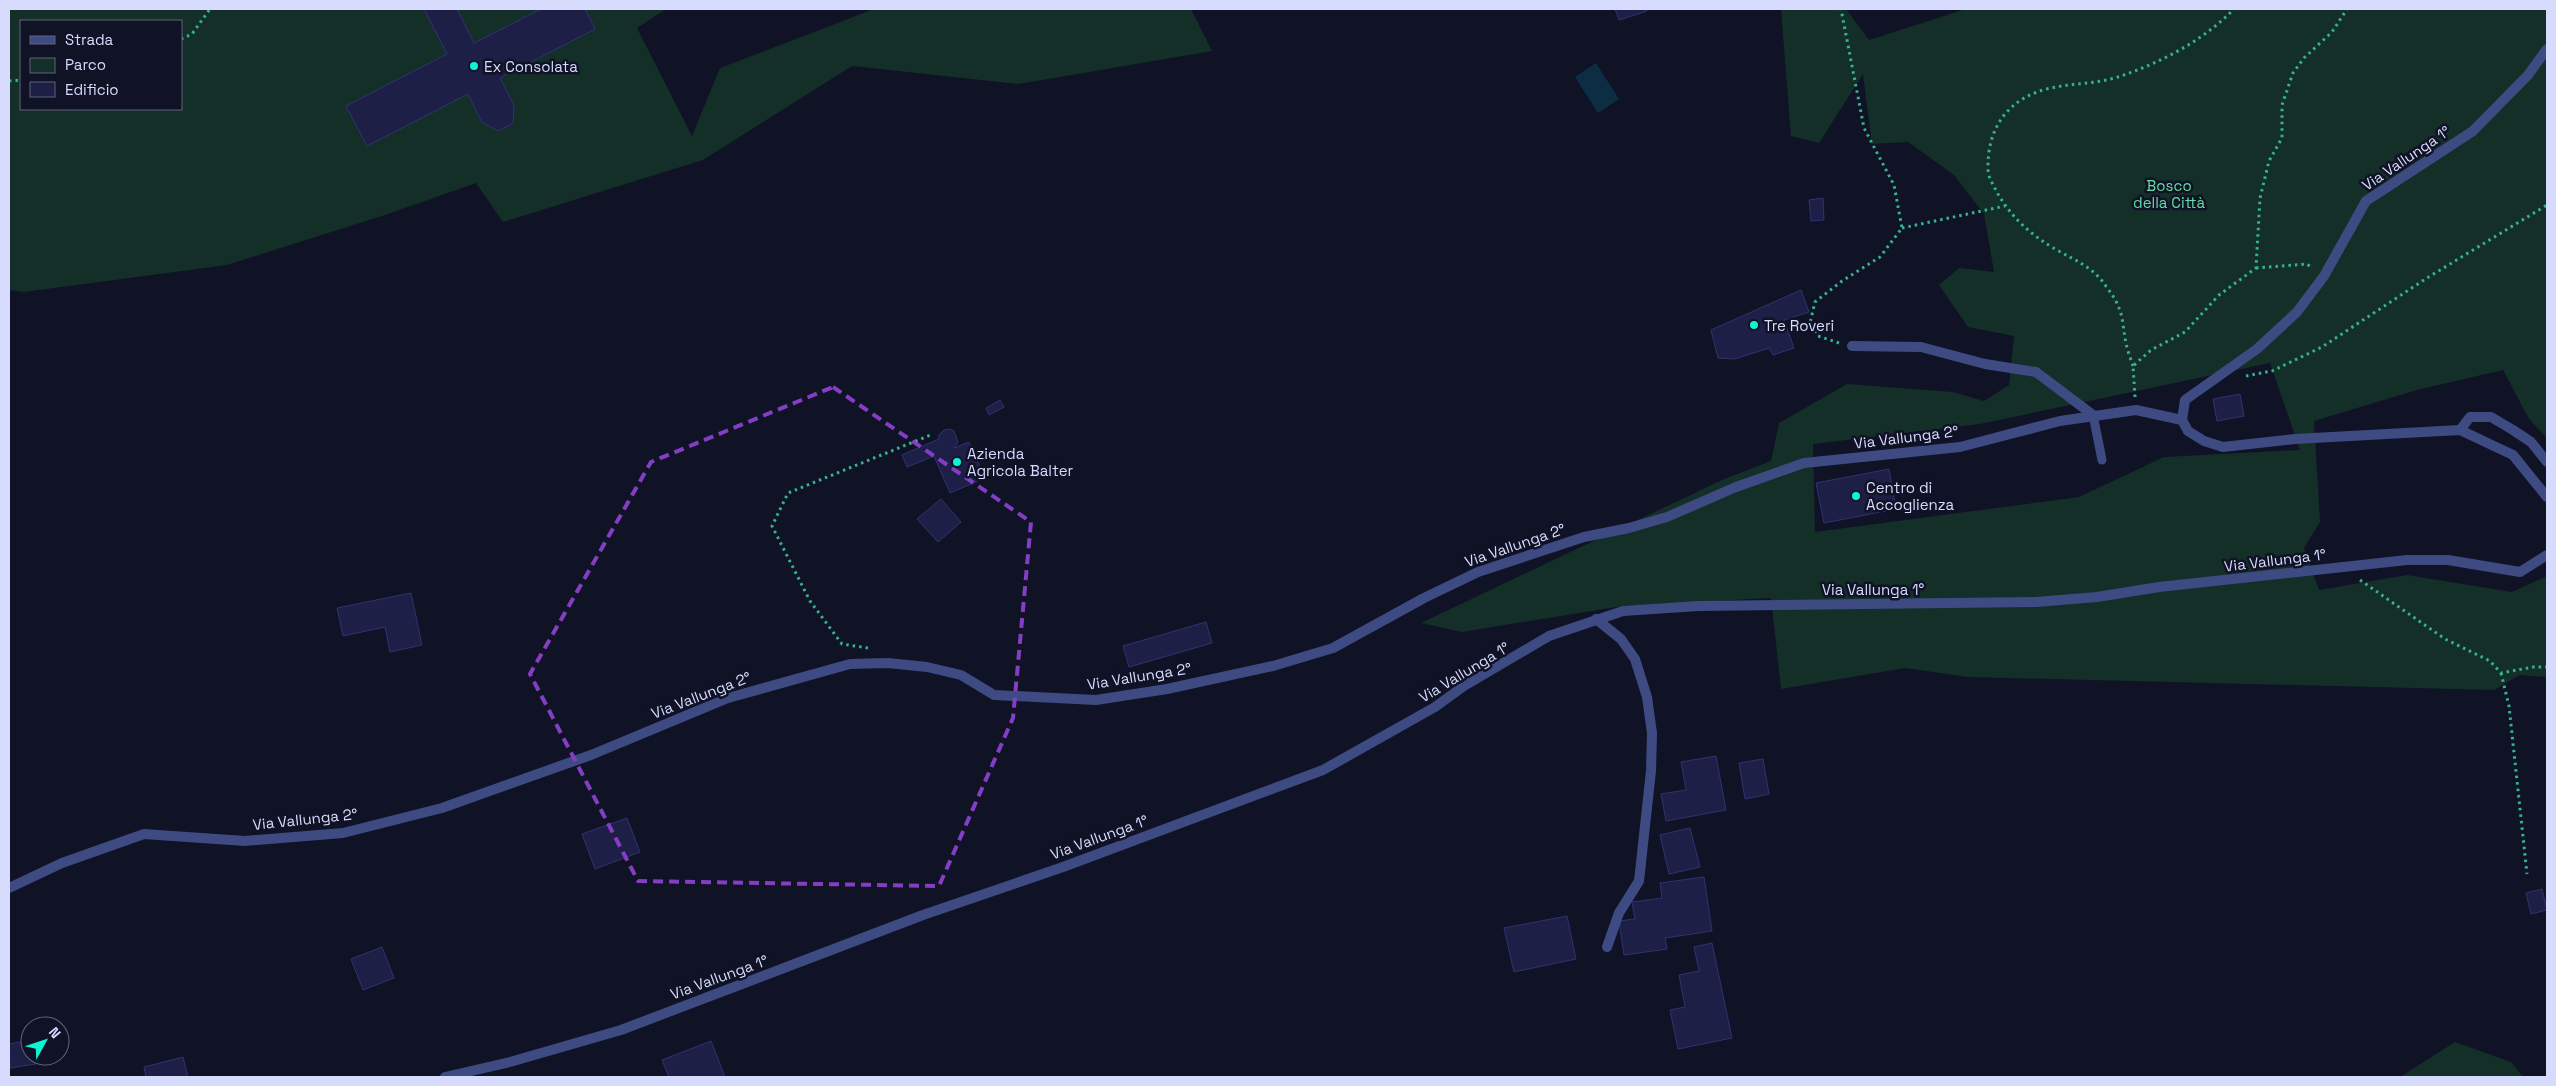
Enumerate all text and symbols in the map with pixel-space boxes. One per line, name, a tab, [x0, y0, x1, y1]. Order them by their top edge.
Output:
legend	[20, 20, 182, 110]
text: Strada	[65, 30, 114, 49]
text: Parco	[65, 55, 106, 74]
place label: Ex Consolata	[484, 57, 578, 76]
marker: Ex Consolata	[468, 60, 480, 72]
text: Edificio	[65, 80, 119, 99]
street label: Via Vallunga 1°	[2358, 121, 2454, 195]
park label: Bosco della Città	[2133, 176, 2205, 212]
place label: Tre Roveri	[1764, 316, 1834, 335]
marker: Tre Roveri	[1748, 319, 1760, 331]
street label: Via Vallunga 2°	[1853, 421, 1960, 453]
place label: Azienda Agricola Balter	[967, 444, 1074, 480]
marker: Azienda Agricola Balter	[951, 456, 963, 468]
place label: Centro di Accoglienza	[1866, 478, 1954, 514]
marker: Centro di Accoglienza	[1850, 490, 1862, 502]
street label: Via Vallunga 2°	[1462, 519, 1568, 571]
street label: Via Vallunga 1°	[2223, 544, 2327, 576]
street label: Via Vallunga 1°	[1822, 580, 1925, 599]
street label: Via Vallunga 1°	[1415, 637, 1513, 707]
street label: Via Vallunga 2°	[1086, 658, 1193, 694]
street label: Via Vallunga 2°	[648, 667, 754, 723]
street label: Via Vallunga 2°	[252, 804, 359, 834]
street label: Via Vallunga 1°	[1048, 810, 1151, 863]
street label: Via Vallunga 1°	[668, 950, 771, 1003]
north arrow	[20, 1016, 70, 1066]
text: N	[45, 1023, 65, 1042]

